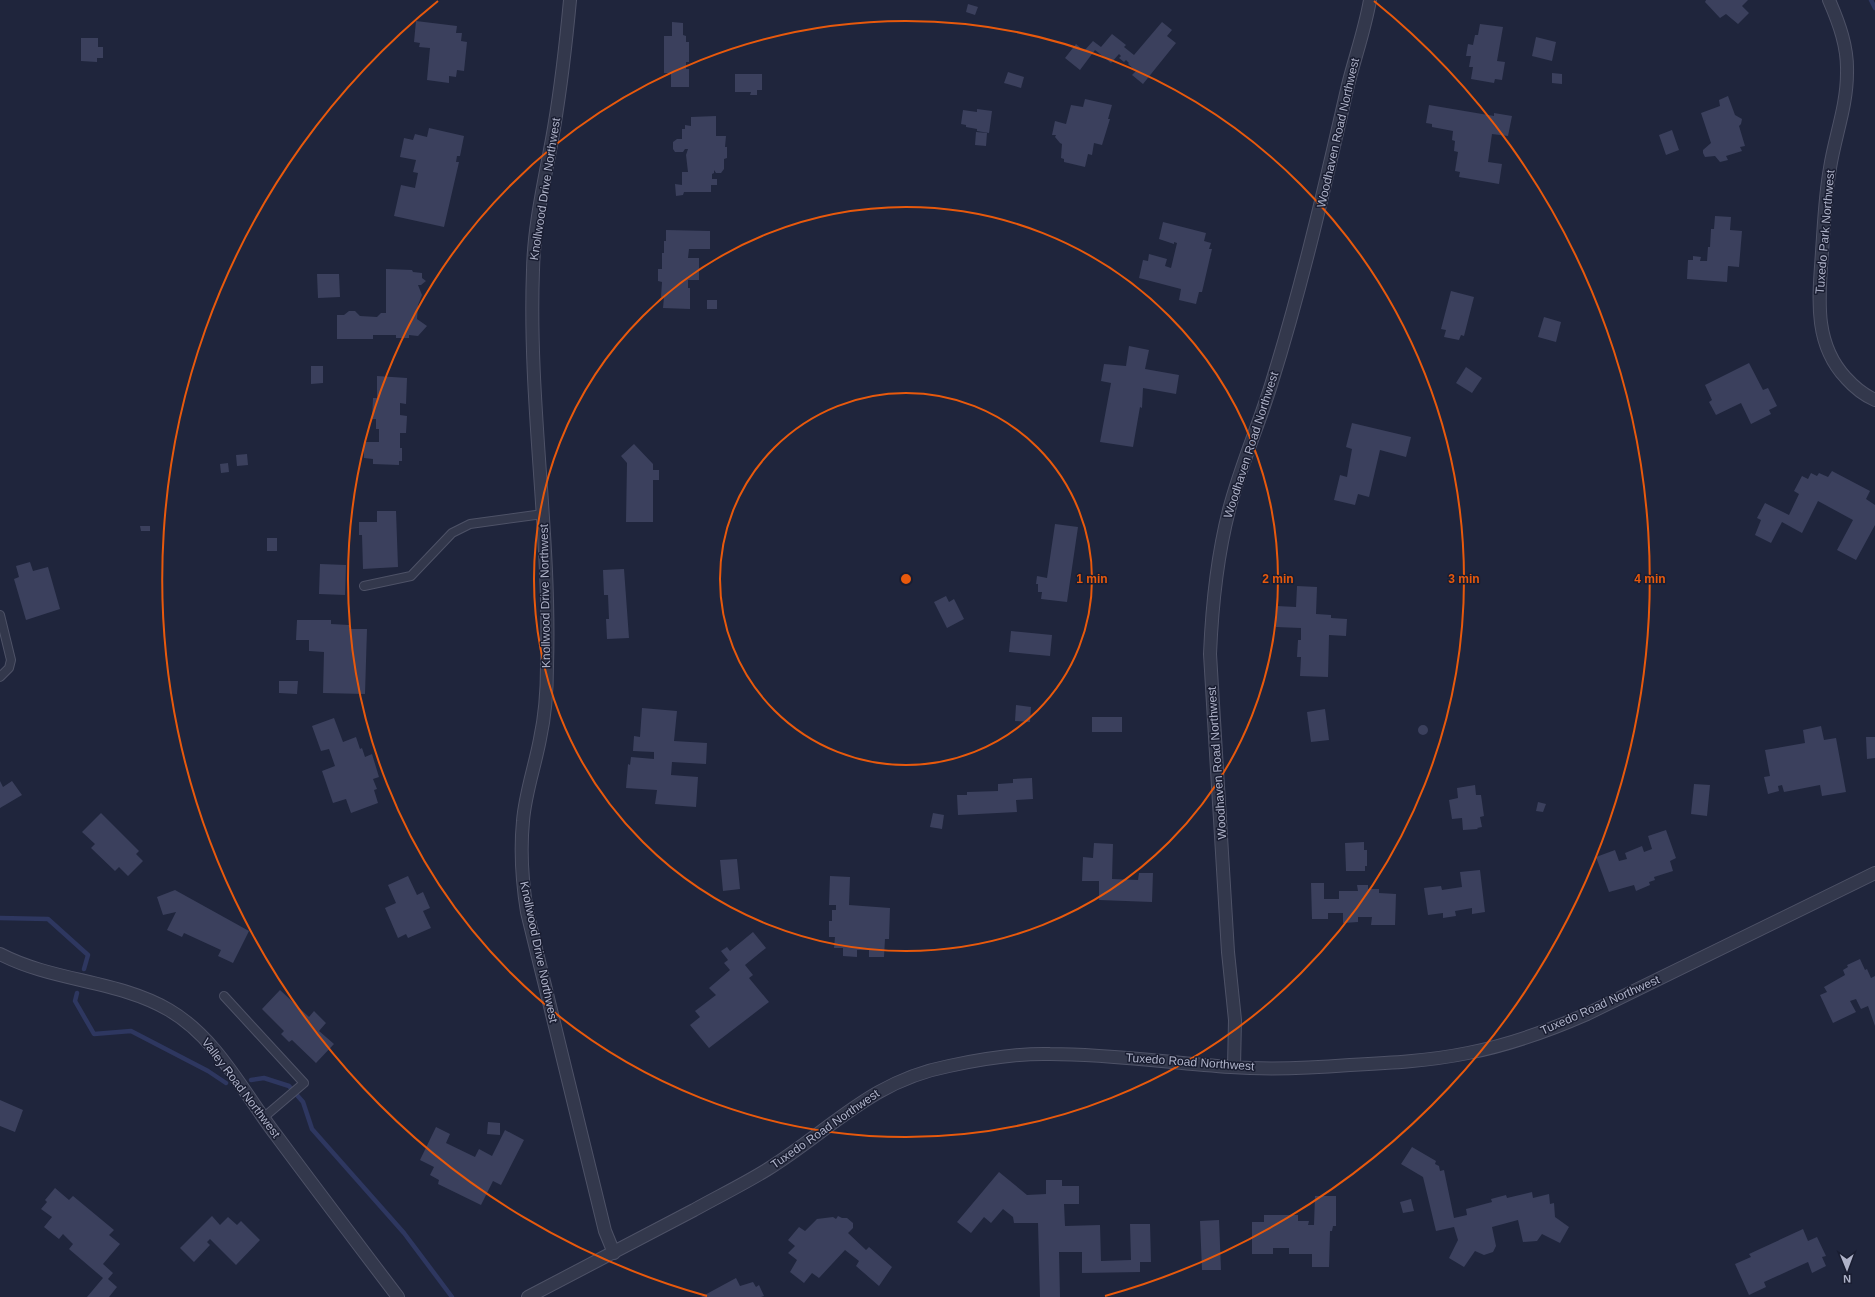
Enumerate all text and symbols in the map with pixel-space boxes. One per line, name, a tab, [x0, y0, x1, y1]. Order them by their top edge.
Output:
street label: Woodhaven Road Northwest	[1314, 56, 1362, 209]
street label: Knollwood Drive Northwest	[527, 116, 563, 261]
street label: Tuxedo Park Northwest	[1813, 169, 1837, 295]
street label: Woodhaven Road Northwest	[1221, 369, 1282, 520]
street label: Knollwood Drive Northwest	[537, 523, 553, 668]
centre of rings	[899, 572, 913, 586]
text: 1 min	[1076, 572, 1108, 586]
text: 2 min	[1262, 572, 1294, 586]
text: 3 min	[1448, 572, 1480, 586]
text: 4 min	[1634, 572, 1666, 586]
street label: Woodhaven Road Northwest	[1205, 685, 1229, 840]
street label: Knollwood Drive Northwest	[517, 880, 561, 1025]
street label: Tuxedo Road Northwest	[1538, 972, 1662, 1038]
street label: Valley Road Northwest	[199, 1035, 283, 1141]
street label: Tuxedo Road Northwest	[1125, 1051, 1255, 1074]
street label: Tuxedo Road Northwest	[768, 1086, 882, 1172]
north arrow	[1827, 1249, 1867, 1289]
text: N	[1843, 1273, 1851, 1285]

